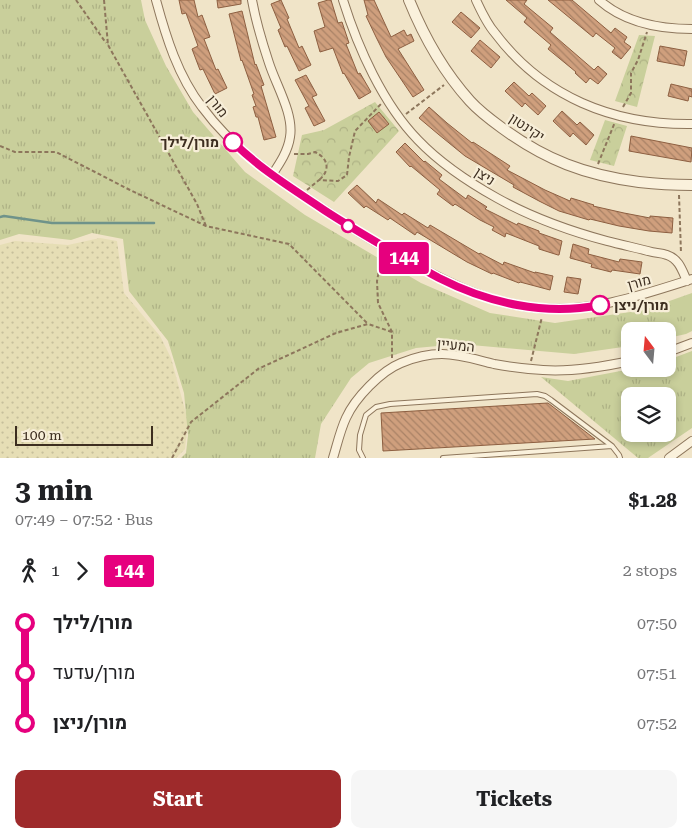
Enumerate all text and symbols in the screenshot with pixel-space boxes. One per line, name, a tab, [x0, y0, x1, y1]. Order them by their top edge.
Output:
street label: מורן	[204, 92, 232, 120]
street label: יקינטון	[506, 110, 548, 144]
marker: מורן/לילך	[223, 132, 243, 152]
place label: מורן/לילך	[160, 134, 219, 150]
street label: ניצן	[472, 164, 498, 188]
unlabelled marker	[341, 219, 355, 233]
line badge: 144	[375, 242, 433, 274]
text: 144	[389, 247, 419, 268]
street label: מורן	[625, 271, 653, 293]
marker: מורן/ניצן	[590, 295, 610, 315]
place label: מורן/ניצן	[614, 297, 669, 313]
north arrow	[621, 322, 676, 378]
map controls	[621, 322, 676, 442]
street label: המעיין	[436, 335, 476, 355]
button: layers	[621, 387, 676, 442]
scale bar	[15, 423, 152, 446]
text: 100 m	[22, 427, 62, 443]
text: 3 min	[15, 474, 93, 507]
text: $1.28	[628, 489, 677, 512]
text: 07:49 – 07:52 · Bus	[15, 510, 153, 529]
icon: walk	[15, 557, 43, 585]
icon: forward	[68, 557, 96, 585]
text: 144	[114, 560, 144, 581]
text: 1	[51, 561, 60, 580]
text: 2 stops	[623, 561, 677, 580]
text: מורן/לילך	[53, 611, 133, 634]
text: 07:50	[637, 614, 677, 633]
text: מורן/עדעד	[53, 661, 135, 684]
text: 07:51	[637, 664, 677, 683]
text: מורן/ניצן	[53, 711, 127, 734]
text: 07:52	[637, 714, 677, 733]
button: Start	[15, 770, 341, 828]
button: Tickets	[351, 770, 677, 828]

